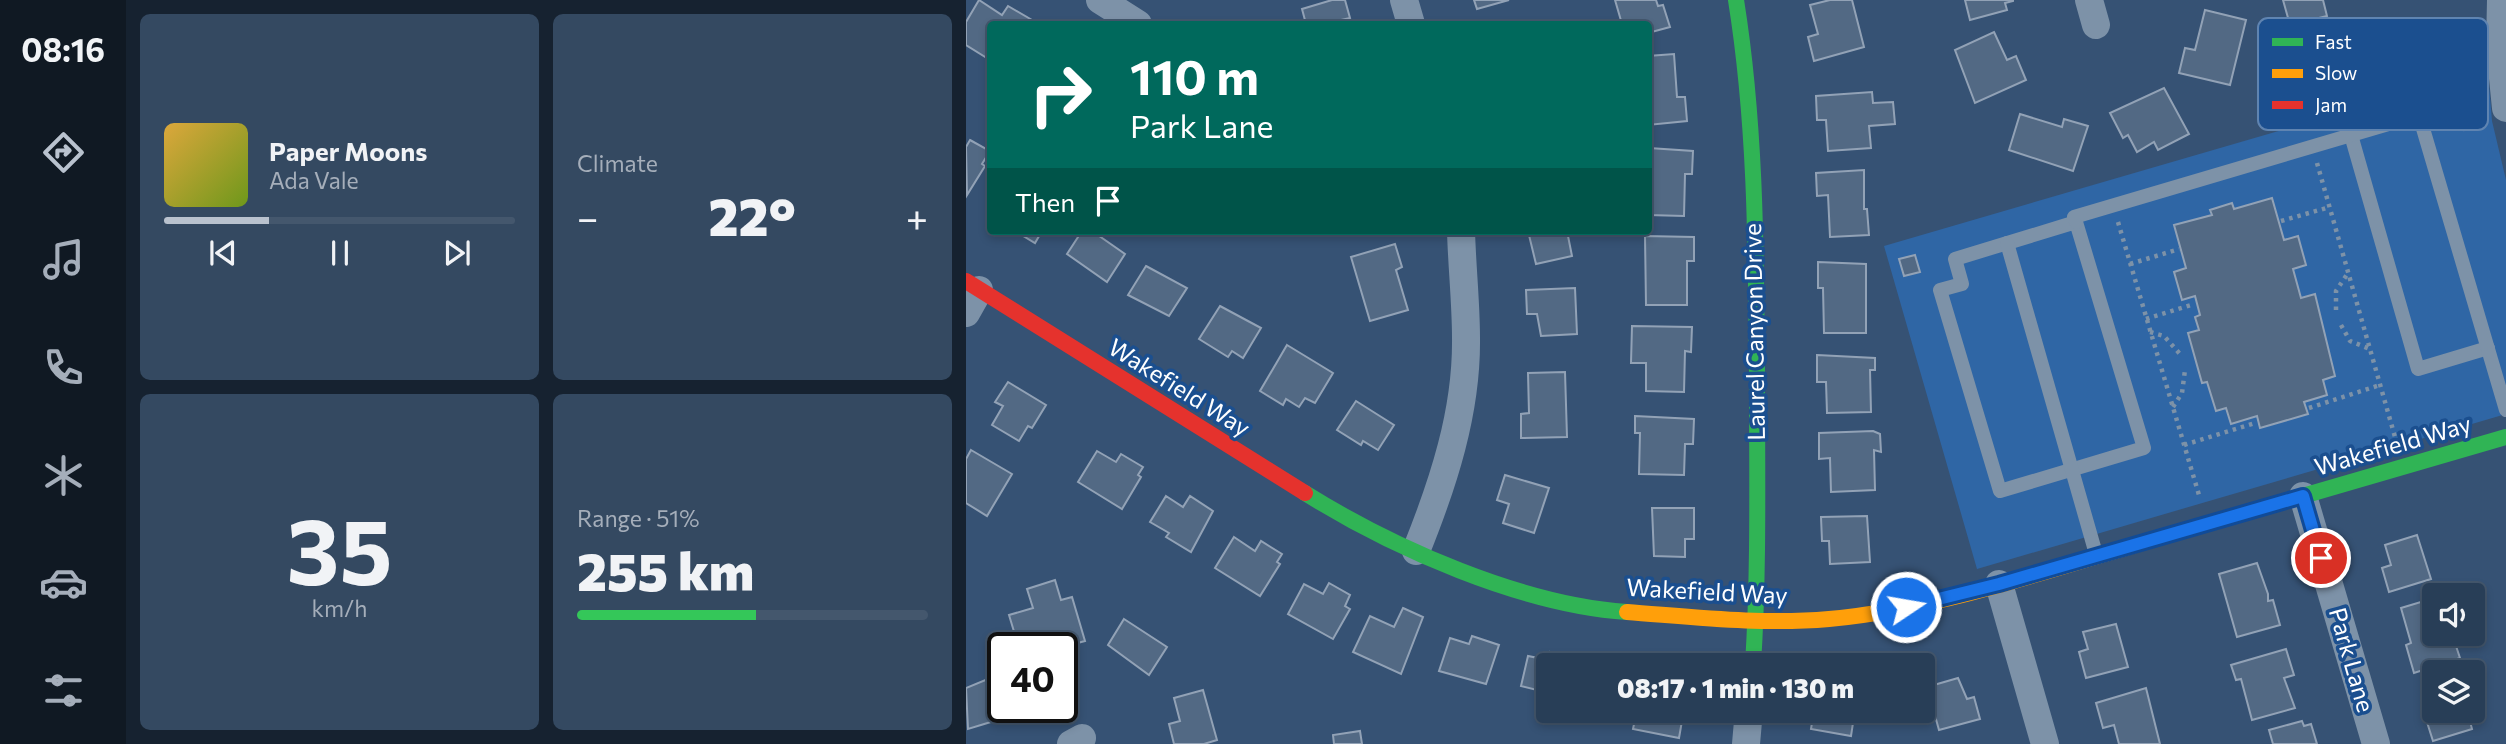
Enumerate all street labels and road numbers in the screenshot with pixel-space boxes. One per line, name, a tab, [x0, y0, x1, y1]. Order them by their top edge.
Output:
street label: Laurel Canyon Drive	[1737, 223, 1770, 441]
street label: Wakefield Way	[1104, 332, 1256, 442]
street label: Wakefield Way	[2311, 408, 2474, 481]
street label: Wakefield Way	[1626, 572, 1788, 609]
street label: Park Lane	[2324, 604, 2381, 715]

